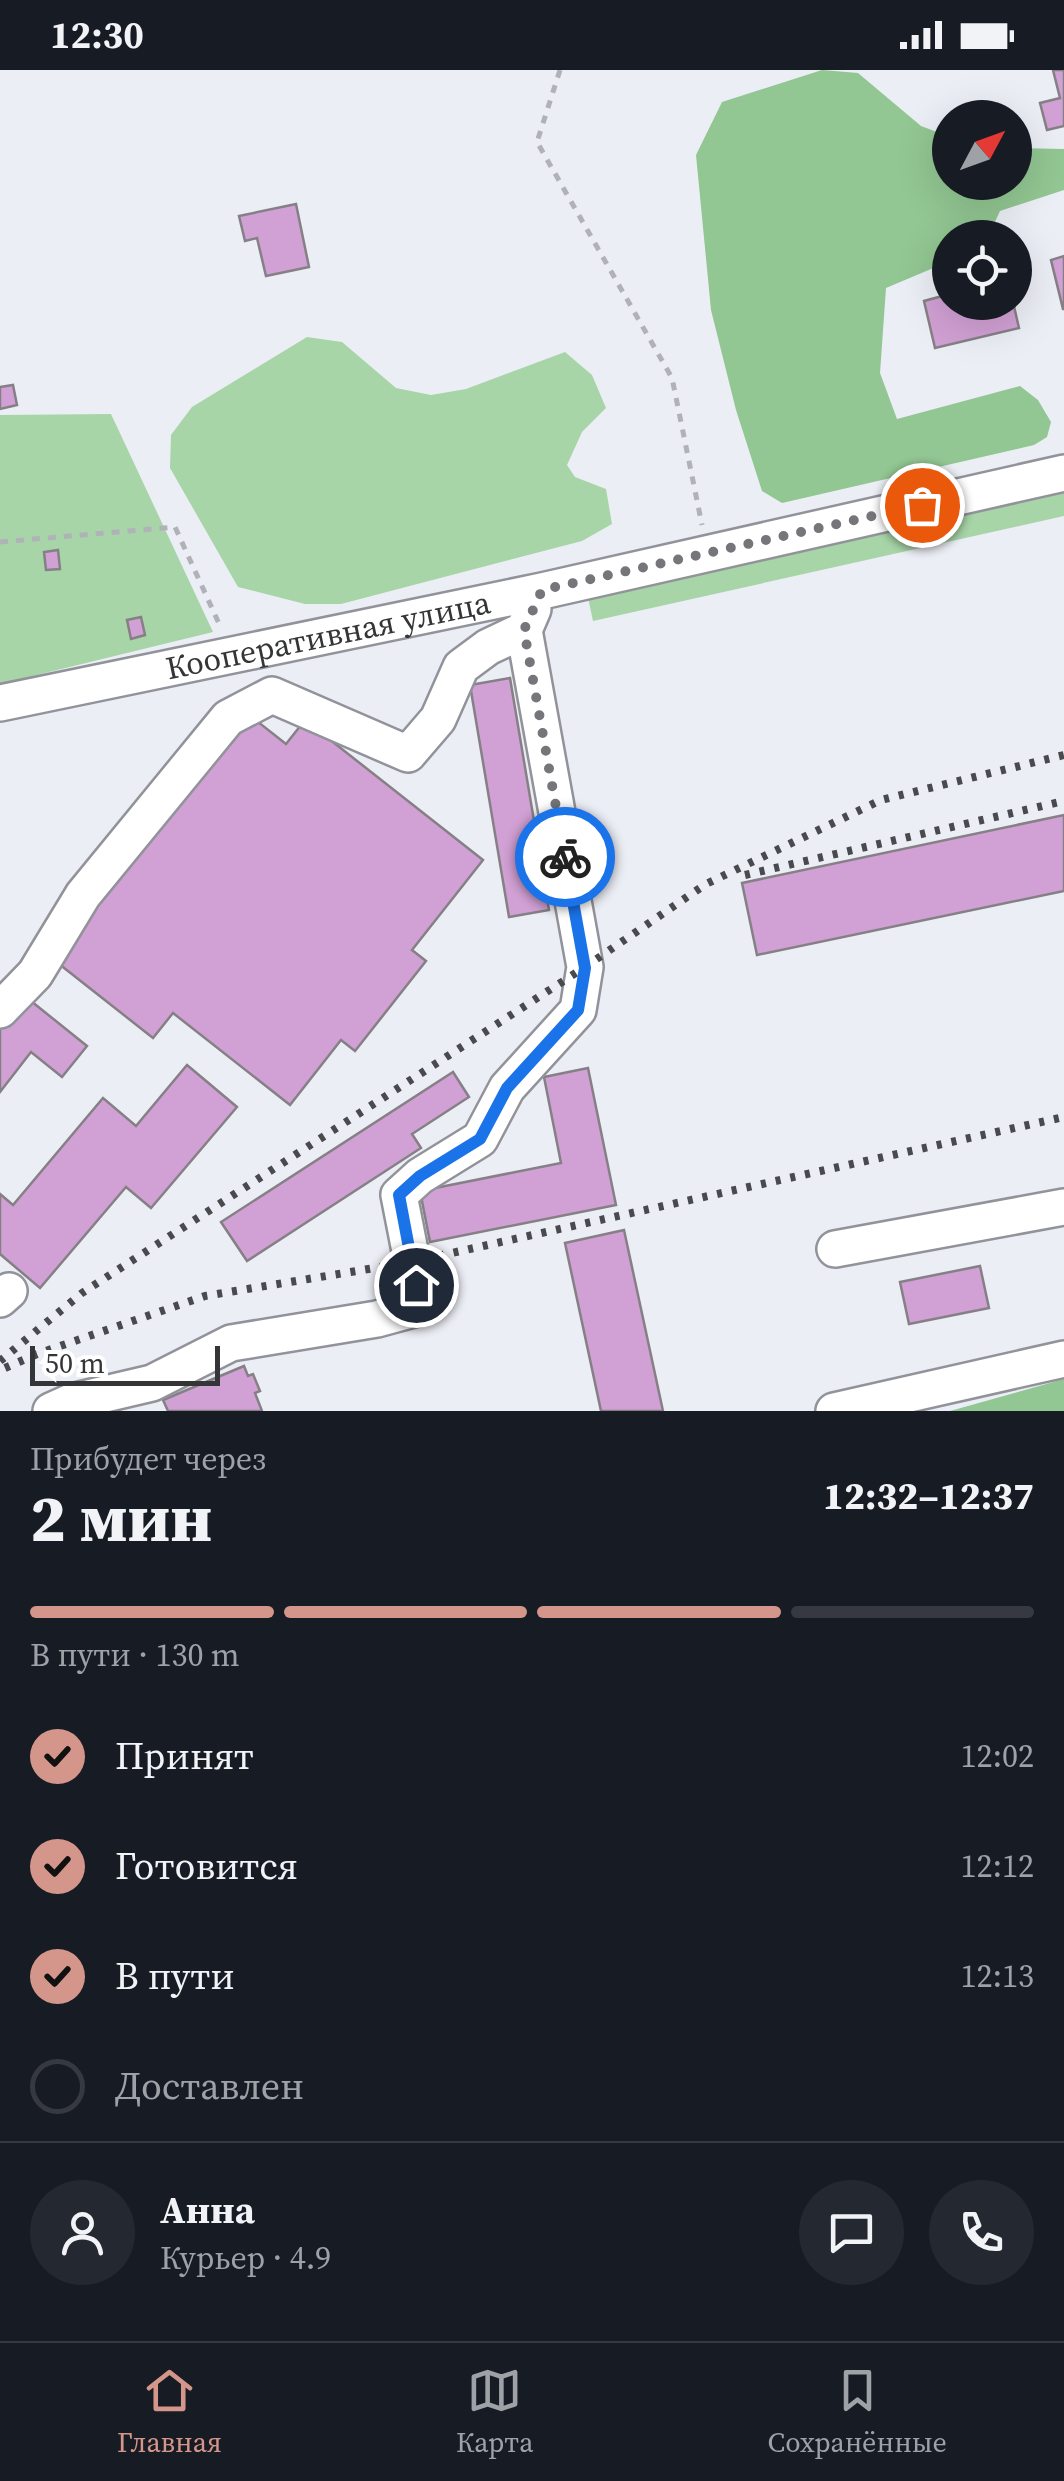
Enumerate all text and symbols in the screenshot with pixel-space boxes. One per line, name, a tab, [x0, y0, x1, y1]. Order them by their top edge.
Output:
text: 12:30	[50, 9, 144, 61]
north arrow	[932, 100, 1032, 200]
map controls	[932, 100, 1032, 320]
button: locate	[932, 220, 1032, 320]
pin	[880, 463, 965, 548]
icon: bag	[895, 478, 950, 533]
street label: Кооперативная улица	[162, 580, 495, 690]
courier	[515, 807, 615, 907]
icon: bike	[538, 830, 593, 885]
pin	[374, 1243, 459, 1328]
icon: home	[389, 1258, 444, 1313]
scale bar	[30, 1341, 220, 1386]
text: 50 m	[45, 1344, 105, 1382]
text: Прибудет через	[30, 1437, 266, 1481]
text: 12:32–12:37	[823, 1470, 1034, 1522]
text: 2 мин	[30, 1474, 212, 1563]
text: В пути · 130 m	[30, 1633, 240, 1677]
icon: check	[30, 1729, 85, 1784]
text: Принят	[115, 1730, 254, 1782]
text: 12:02	[960, 1734, 1034, 1778]
icon: check	[30, 1839, 85, 1894]
text: Готовится	[115, 1840, 298, 1892]
text: 12:12	[960, 1844, 1034, 1888]
icon: check	[30, 1949, 85, 2004]
text: В пути	[115, 1950, 235, 2002]
text: 12:13	[960, 1954, 1034, 1998]
text: Доставлен	[115, 2060, 304, 2112]
button: person	[30, 2180, 135, 2285]
button: chat	[799, 2180, 904, 2285]
button: phone	[929, 2180, 1034, 2285]
text: Анна	[160, 2184, 255, 2236]
text: Курьер · 4.9	[160, 2236, 331, 2280]
tab: Главная	[117, 2363, 222, 2461]
tab: Карта	[456, 2363, 533, 2461]
tab: Сохранённые	[768, 2363, 947, 2461]

